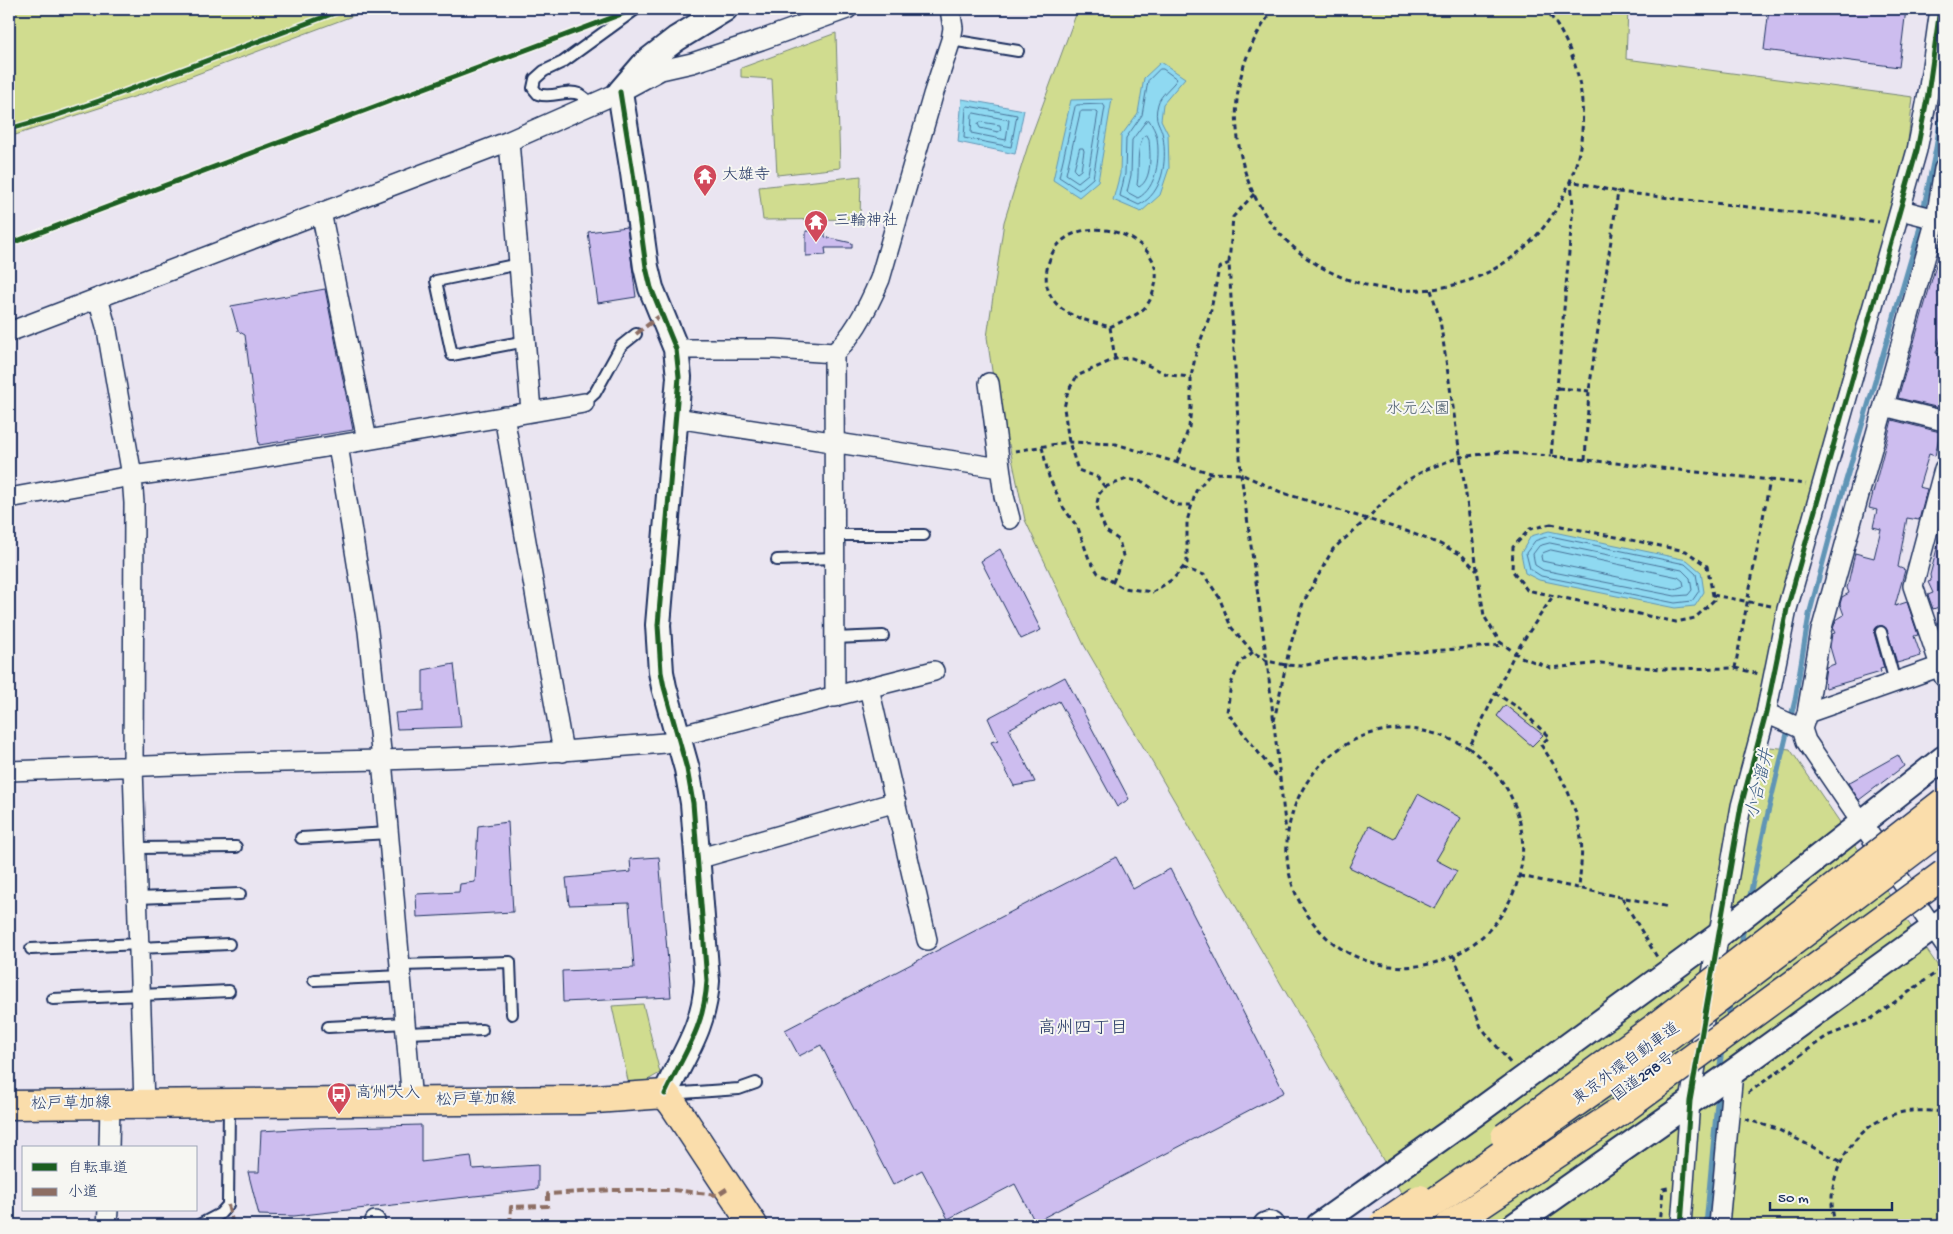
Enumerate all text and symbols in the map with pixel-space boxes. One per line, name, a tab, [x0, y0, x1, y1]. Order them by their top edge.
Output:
temple icon: 大雄寺	[692, 163, 718, 197]
place label: 大雄寺	[722, 166, 770, 186]
temple icon: 三輪神社	[803, 209, 829, 243]
place label: 三輪神社	[834, 212, 898, 232]
park label: 水元公園	[1386, 400, 1450, 420]
water label: 小合溜井	[1742, 745, 1780, 821]
district label: 高州四丁目	[1038, 1018, 1128, 1040]
street label: 東京外環自動車道	[1568, 1018, 1684, 1110]
street label: 国道298号	[1608, 1048, 1679, 1107]
bus stop icon: 高州大入	[326, 1081, 352, 1115]
place label: 高州大入	[356, 1084, 420, 1104]
street label: 松戸草加線	[436, 1089, 516, 1111]
street label: 松戸草加線	[31, 1093, 111, 1115]
legend	[22, 1146, 198, 1212]
text: 自転車道	[68, 1159, 128, 1178]
scale bar	[1770, 1179, 1893, 1211]
text: 小道	[68, 1184, 98, 1202]
text: 50 m	[1778, 1190, 1809, 1208]

